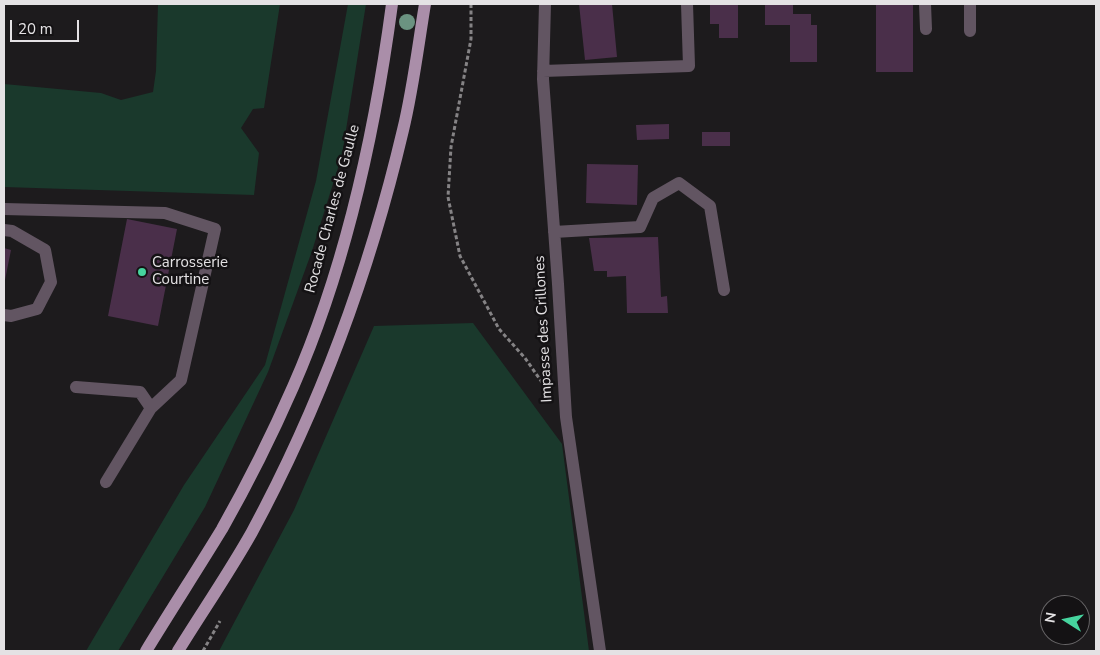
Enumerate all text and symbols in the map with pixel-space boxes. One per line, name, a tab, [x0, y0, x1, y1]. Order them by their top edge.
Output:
scale bar	[12, 10, 81, 42]
text: 20 m	[18, 19, 53, 39]
street label: Rocade Charles de Gaulle	[302, 123, 364, 295]
place label: Carrosserie Courtine	[152, 254, 228, 289]
street label: Impasse des Crillones	[531, 255, 557, 403]
marker: Carrosserie Courtine	[136, 266, 148, 278]
north arrow	[1040, 595, 1090, 645]
text: N	[1040, 611, 1061, 624]

